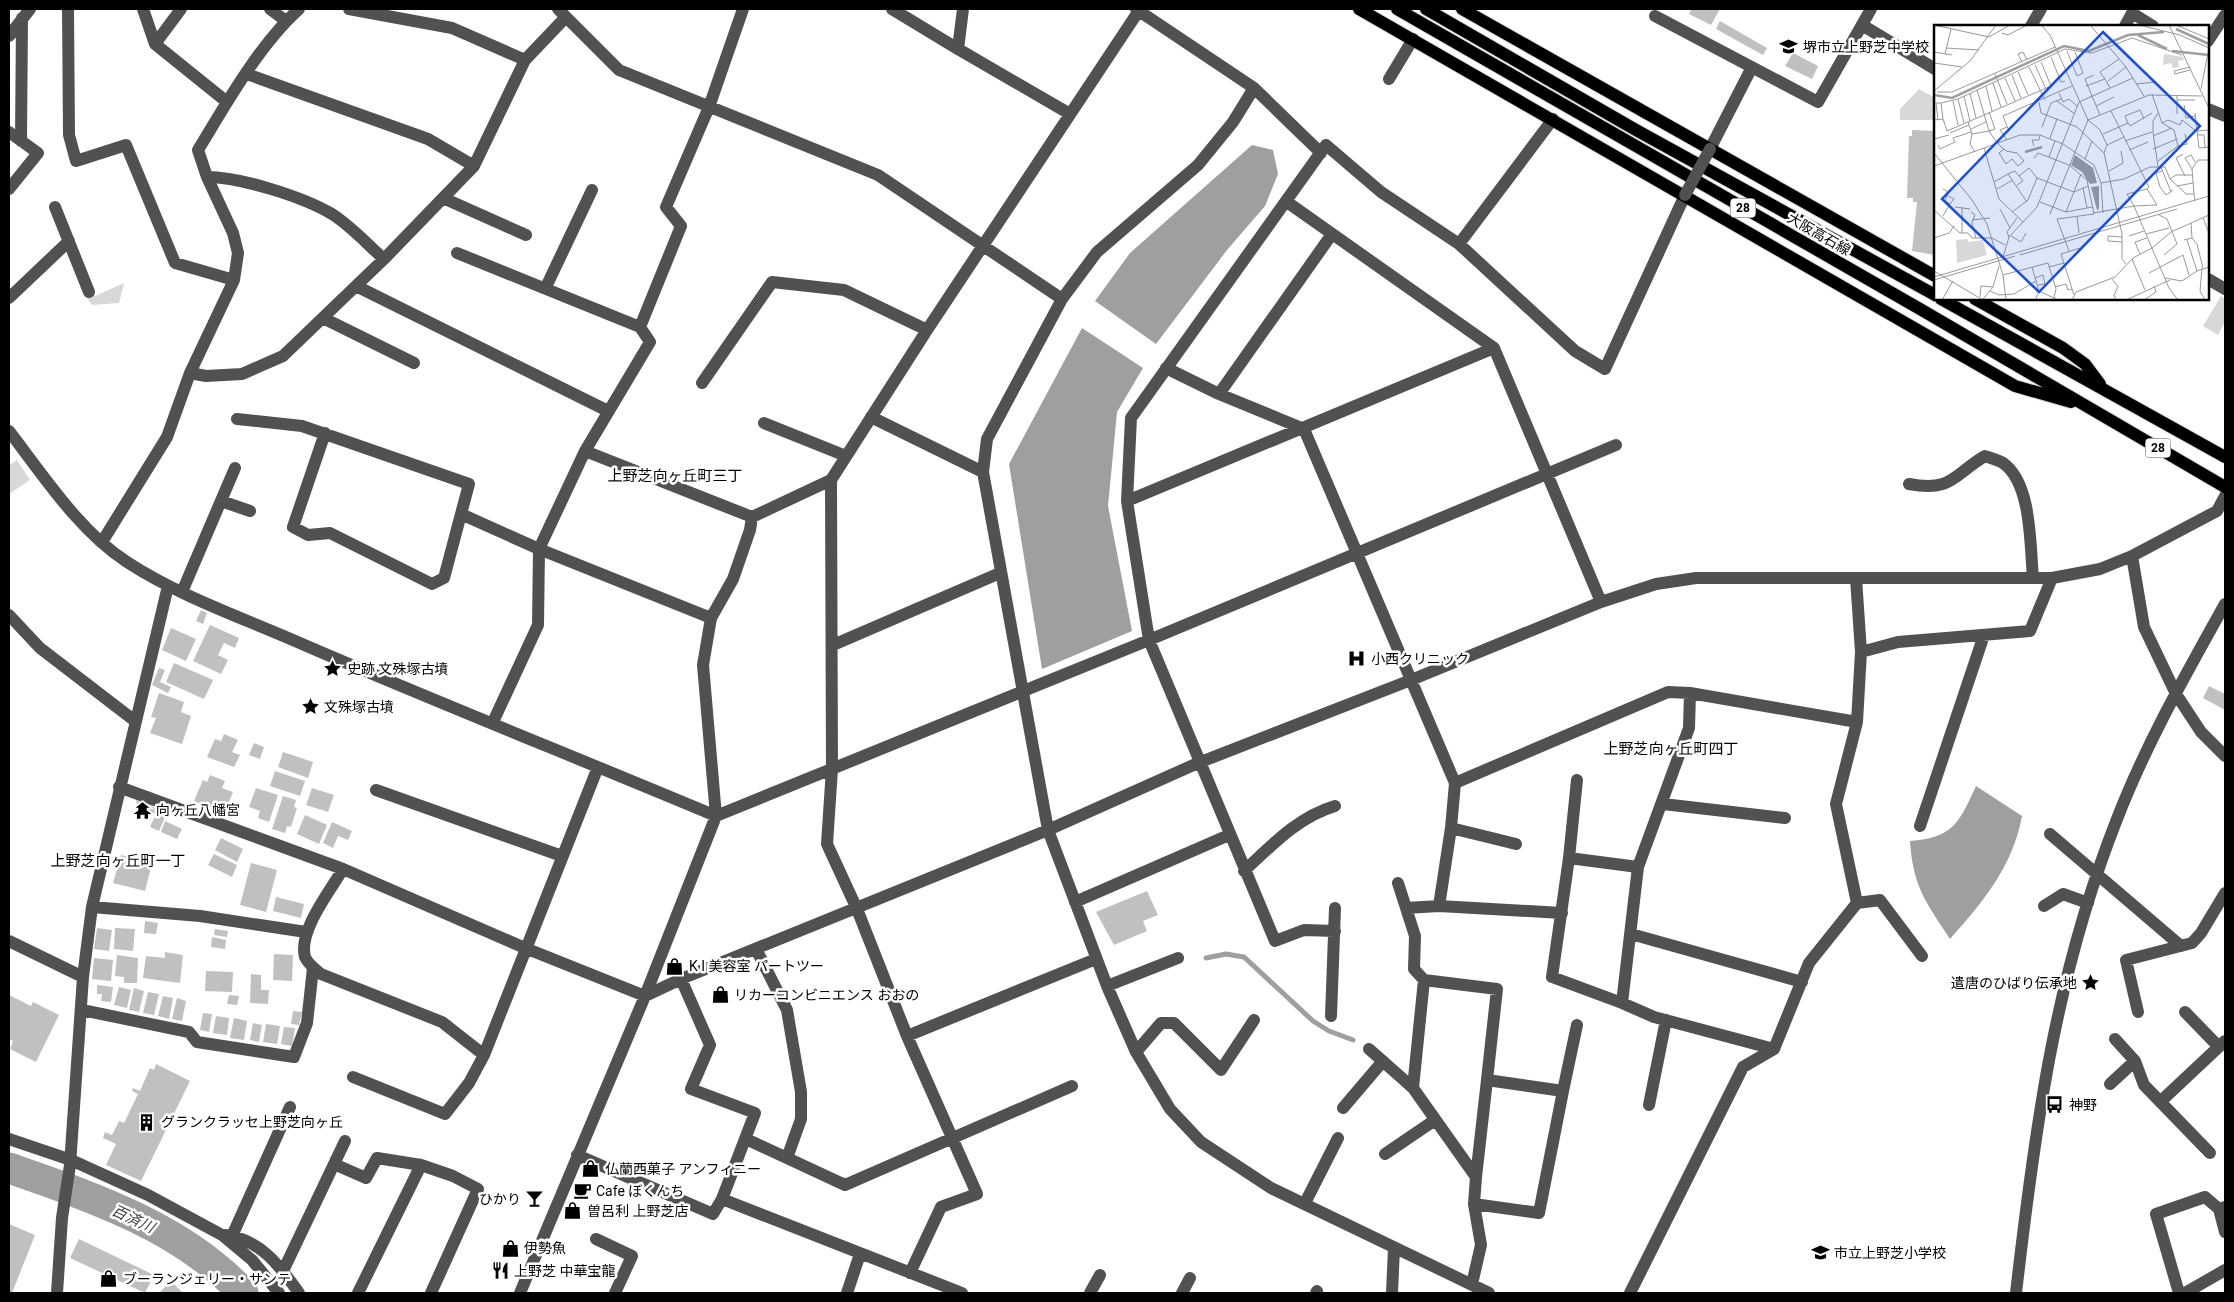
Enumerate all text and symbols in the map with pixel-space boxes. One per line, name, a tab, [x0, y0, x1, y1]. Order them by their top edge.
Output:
inset map	[1934, 25, 2209, 300]
school or university icon: 堺市立上野芝中学校	[1779, 37, 1799, 57]
place label: 堺市立上野芝中学校	[1803, 39, 1929, 55]
road number: 28	[1730, 198, 1756, 218]
street label: 大阪高石線	[1785, 210, 1853, 258]
road number: 28	[2146, 438, 2170, 458]
district label: 上野芝向ヶ丘町三丁	[607, 467, 743, 485]
hospital icon: 小西クリニック	[1347, 649, 1367, 669]
place label: 小西クリニック	[1371, 651, 1469, 667]
place icon: 史跡 文殊塚古墳	[323, 659, 343, 679]
place label: 史跡 文殊塚古墳	[347, 661, 448, 677]
place icon: 文殊塚古墳	[300, 697, 320, 717]
place label: 文殊塚古墳	[324, 699, 394, 715]
district label: 上野芝向ヶ丘町四丁	[1603, 740, 1739, 758]
temple icon: 向ヶ丘八幡宮	[132, 800, 152, 820]
place label: 向ヶ丘八幡宮	[156, 802, 240, 818]
district label: 上野芝向ヶ丘町一丁	[50, 852, 186, 870]
shop icon: K I 美容室 パートツー	[665, 956, 685, 976]
place label: K I 美容室 パートツー	[689, 958, 824, 974]
place icon: 遣唐のひばり伝承地	[2081, 973, 2101, 993]
place label: 遣唐のひばり伝承地	[1951, 975, 2077, 991]
shop icon: リカーコンビニエンス おおの	[710, 985, 730, 1005]
place label: リカーコンビニエンス おおの	[734, 987, 919, 1003]
bus stop icon: 神野	[2045, 1095, 2065, 1115]
place label: 神野	[2069, 1097, 2097, 1113]
building icon: グランクラッセ上野芝向ヶ丘	[137, 1112, 157, 1132]
place label: グランクラッセ上野芝向ヶ丘	[161, 1114, 343, 1130]
shop icon: 仏蘭西菓子 アンフィニー	[581, 1159, 601, 1179]
place label: 仏蘭西菓子 アンフィニー	[605, 1161, 761, 1177]
cafe icon: Cafe ぼくんち	[572, 1181, 592, 1201]
place label: Cafe ぼくんち	[596, 1183, 684, 1199]
bar icon: ひかり	[525, 1189, 545, 1209]
place label: ひかり	[479, 1191, 521, 1207]
water label: 百済川	[109, 1201, 159, 1238]
shop icon: 曽呂利 上野芝店	[563, 1201, 583, 1221]
place label: 曽呂利 上野芝店	[587, 1203, 688, 1219]
shop icon: 伊勢魚	[500, 1238, 520, 1258]
place label: 伊勢魚	[524, 1240, 566, 1256]
school or university icon: 市立上野芝小学校	[1810, 1243, 1830, 1263]
place label: 市立上野芝小学校	[1834, 1245, 1946, 1261]
restaurant icon: 上野芝 中華宝龍	[490, 1261, 510, 1281]
place label: 上野芝 中華宝龍	[514, 1263, 615, 1279]
shop icon: ブーランジェリー・サンテ	[99, 1269, 119, 1289]
place label: ブーランジェリー・サンテ	[123, 1271, 291, 1287]

